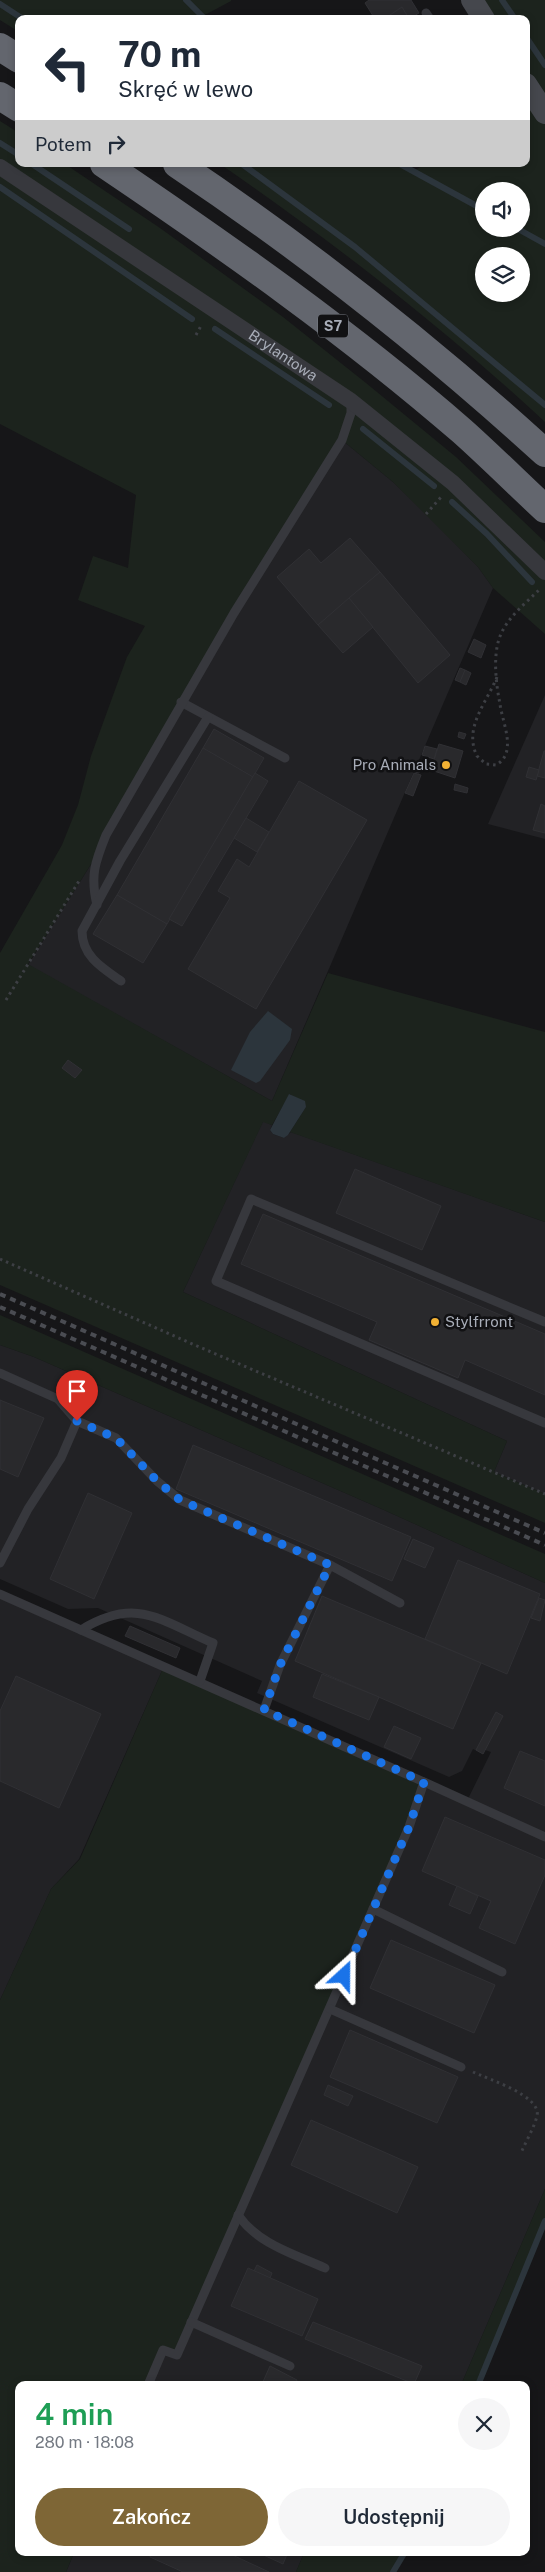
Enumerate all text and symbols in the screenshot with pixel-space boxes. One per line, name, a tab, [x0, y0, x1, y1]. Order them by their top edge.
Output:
text: 70 m	[118, 34, 201, 75]
icon: left	[35, 35, 100, 100]
text: Skręć w lewo	[118, 76, 253, 102]
icon: right	[102, 130, 130, 158]
text: Potem	[35, 133, 92, 155]
map controls	[475, 182, 530, 302]
button: sound	[475, 182, 530, 237]
button: layers	[475, 247, 530, 302]
road number: S7	[318, 314, 348, 338]
street label: Brylantowa	[246, 326, 321, 384]
place label: Pro Animals	[352, 756, 436, 773]
marker: Pro Animals	[440, 759, 452, 771]
place label: Stylfrront	[445, 1313, 513, 1330]
marker: Stylfrront	[429, 1316, 441, 1328]
pin	[56, 1370, 98, 1421]
icon: arrive	[63, 1377, 91, 1405]
position arrow	[317, 1949, 369, 2001]
text: 4 min	[35, 2396, 113, 2432]
button: close	[458, 2398, 510, 2450]
text: 280 m · 18:08	[35, 2433, 134, 2452]
button: Zakończ	[35, 2488, 268, 2546]
button: Udostępnij	[278, 2488, 510, 2546]

